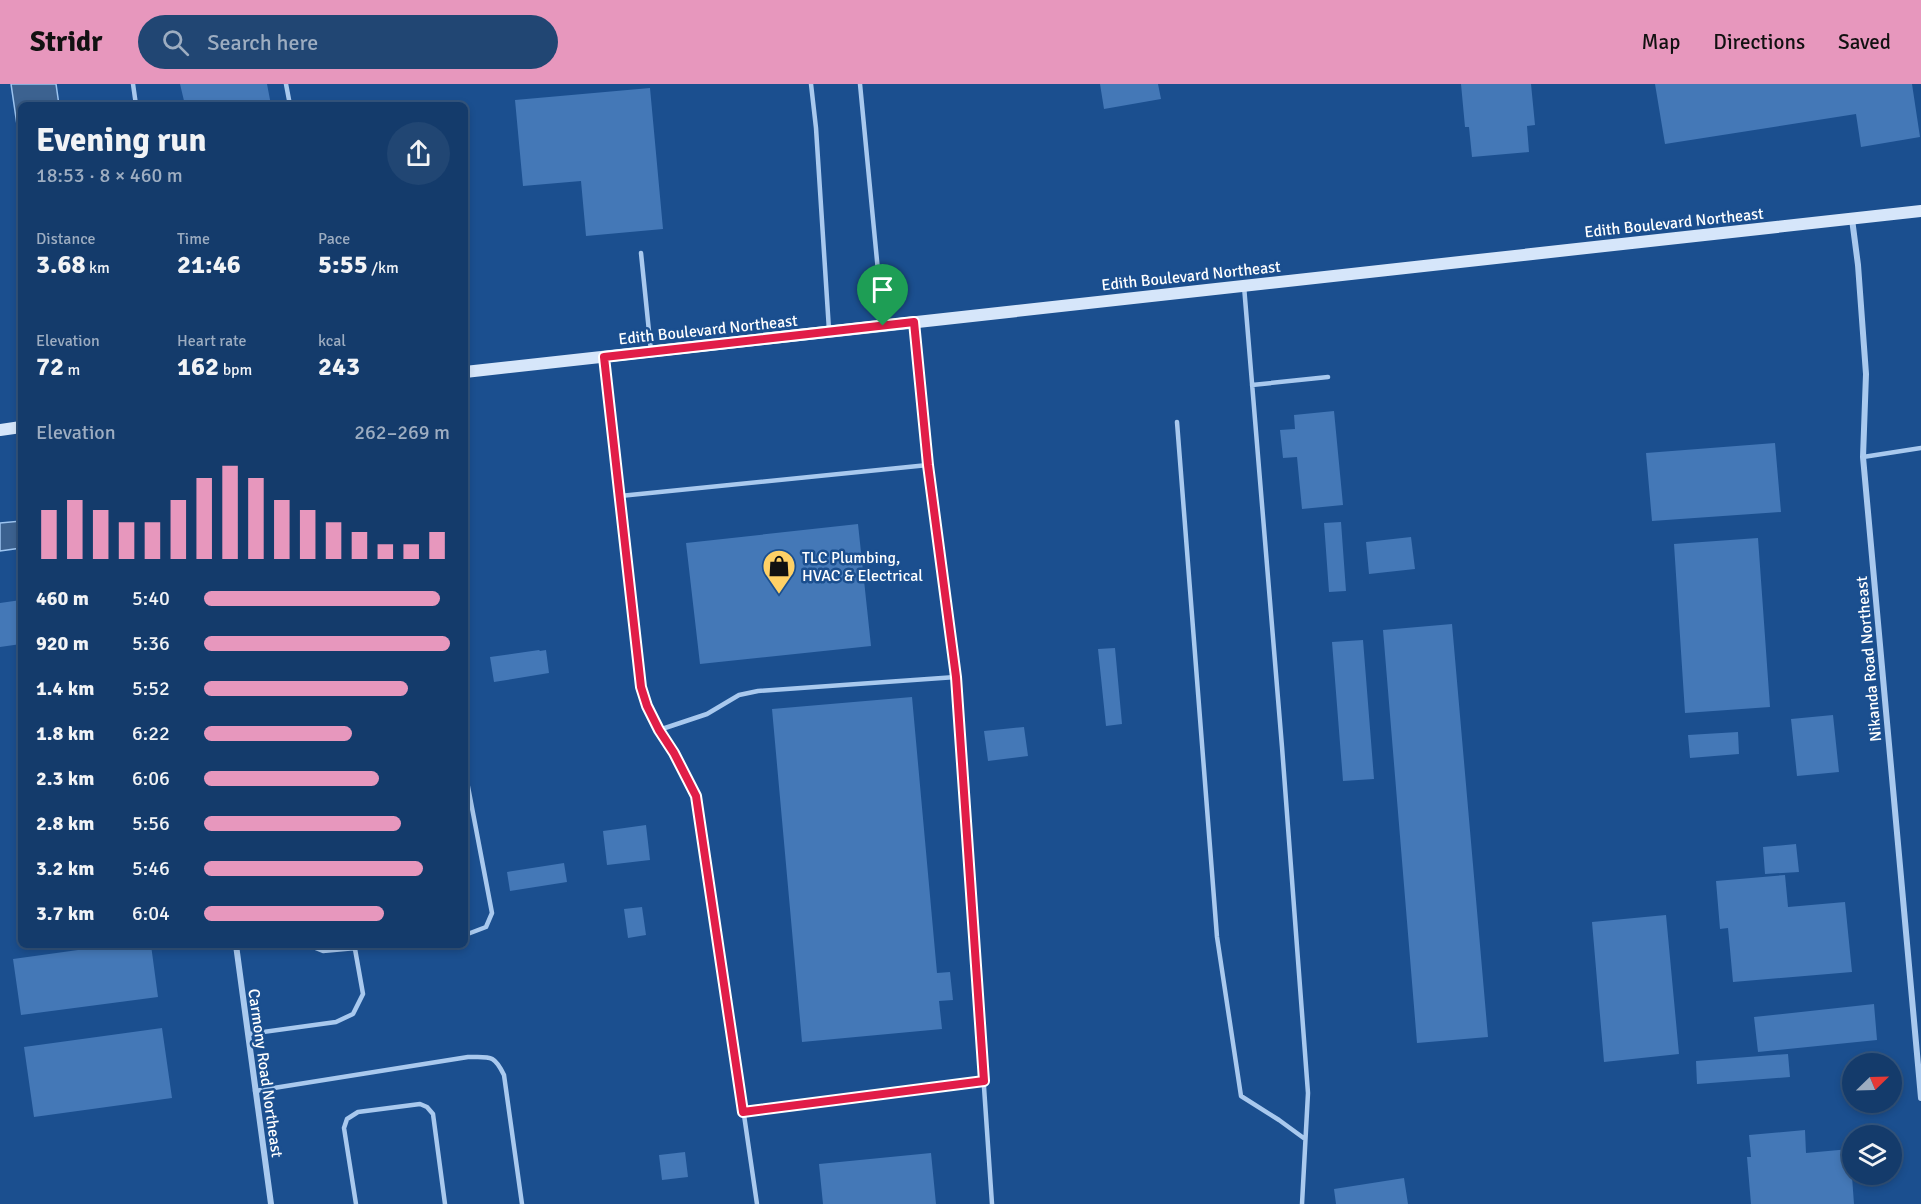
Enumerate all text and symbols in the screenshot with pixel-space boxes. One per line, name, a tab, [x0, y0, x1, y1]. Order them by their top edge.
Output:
search box	[138, 15, 558, 69]
text: Stridr	[30, 25, 102, 59]
icon: search	[159, 26, 192, 59]
text: Search here	[207, 29, 318, 56]
text: Map	[1642, 29, 1680, 55]
text: Directions	[1713, 29, 1805, 55]
text: Saved	[1838, 29, 1891, 55]
text: Evening run	[36, 120, 206, 161]
button: share	[387, 122, 450, 185]
text: 18:53 · 8 × 460 m	[36, 163, 183, 188]
street label: Edith Boulevard Northeast	[1584, 204, 1765, 242]
text: Distance	[36, 229, 96, 249]
text: Time	[177, 229, 210, 249]
text: Pace	[318, 229, 350, 249]
text: 3.68	[36, 249, 86, 281]
text: 21:46	[177, 249, 241, 281]
text: 5:55	[318, 249, 368, 281]
street label: Edith Boulevard Northeast	[1101, 257, 1282, 295]
text: km	[86, 258, 110, 278]
text: /km	[368, 258, 399, 278]
pin	[857, 264, 908, 326]
icon: arrive	[866, 273, 899, 306]
street label: Edith Boulevard Northeast	[618, 311, 799, 349]
text: Elevation	[36, 331, 100, 351]
text: Heart rate	[177, 331, 246, 351]
text: kcal	[318, 331, 346, 351]
text: 72	[36, 351, 64, 383]
text: 162	[177, 351, 219, 383]
text: 243	[318, 351, 360, 383]
text: m	[64, 360, 80, 380]
text: bpm	[219, 360, 252, 380]
text: Elevation	[36, 420, 116, 445]
text: 262–269 m	[354, 420, 450, 445]
shop icon: TLC Plumbing, HVAC & Electrical	[761, 548, 797, 595]
place label: TLC Plumbing, HVAC & Electrical	[802, 548, 923, 586]
street label: Nikanda Road Northeast	[1852, 575, 1886, 743]
text: 460 m	[36, 586, 89, 611]
text: 5:40	[132, 586, 170, 611]
text: 920 m	[36, 631, 89, 656]
text: 5:36	[132, 631, 170, 656]
text: 1.4 km	[36, 676, 94, 701]
text: 5:52	[132, 676, 170, 701]
text: 1.8 km	[36, 721, 94, 746]
text: 6:22	[132, 721, 170, 746]
text: 2.3 km	[36, 766, 94, 791]
text: 6:06	[132, 766, 170, 791]
text: 2.8 km	[36, 811, 94, 836]
text: 5:56	[132, 811, 170, 836]
text: 3.2 km	[36, 856, 94, 881]
text: 5:46	[132, 856, 170, 881]
text: 3.7 km	[36, 901, 94, 926]
text: 6:04	[132, 901, 170, 926]
street label: Carmony Road Northeast	[243, 987, 287, 1159]
north arrow	[1842, 1053, 1902, 1113]
map controls	[1842, 1053, 1902, 1185]
button: layers	[1842, 1125, 1902, 1185]

